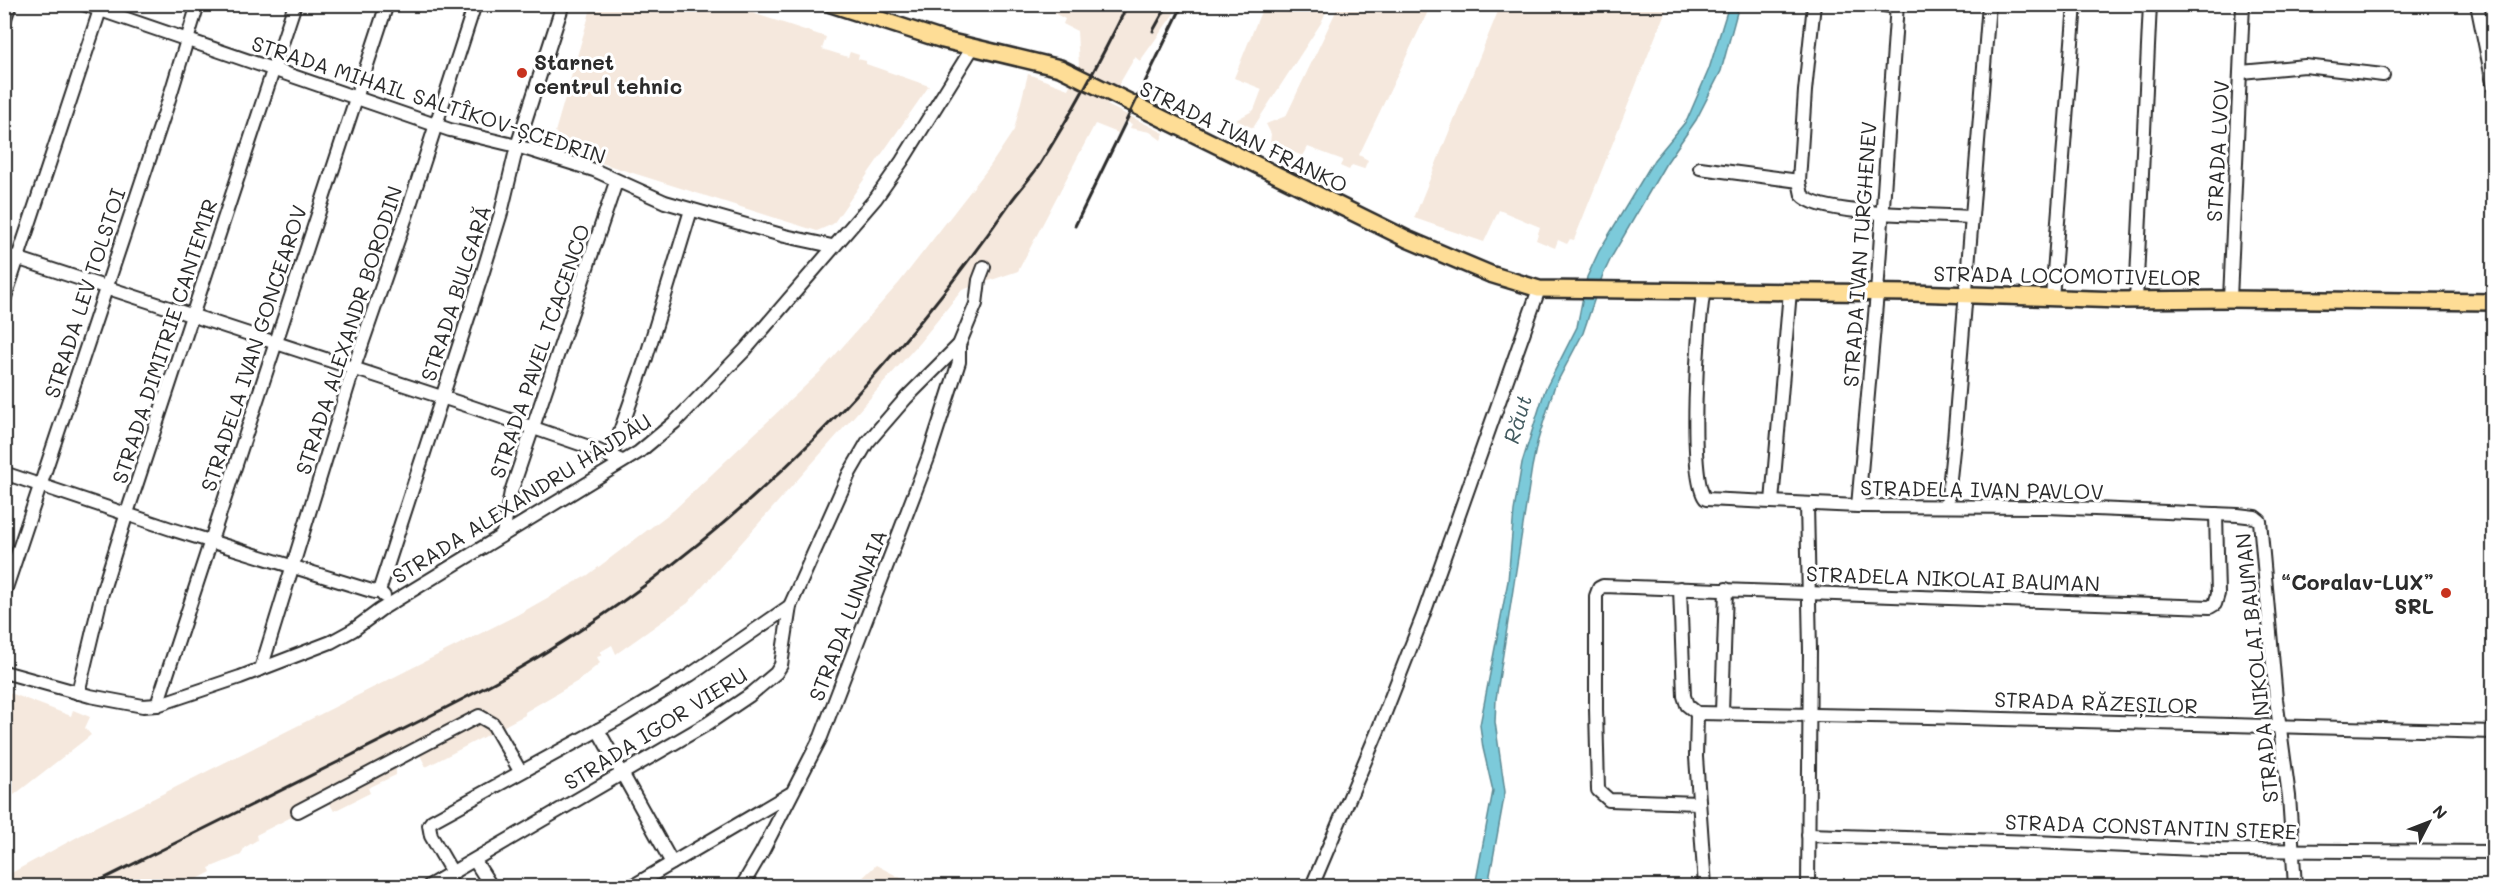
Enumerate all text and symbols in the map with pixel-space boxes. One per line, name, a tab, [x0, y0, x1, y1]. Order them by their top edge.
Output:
street label: STRADA MIHAIL SALTÎKOV-ȘCEDRIN	[248, 29, 610, 170]
place label: Starnet centrul tehnic	[534, 48, 682, 99]
marker: Starnet centrul tehnic	[515, 66, 529, 80]
street label: STRADA IVAN FRANKO	[1136, 74, 1352, 198]
street label: STRADA LVOV	[2200, 79, 2234, 223]
street label: STRADA IVAN TURGHENEV	[1836, 120, 1882, 388]
street label: STRADA ALEXANDR BORODIN	[288, 182, 408, 478]
street label: STRADA LEV TOLSTOI	[37, 185, 131, 401]
street label: STRADA DIMITRIE CANTEMIR	[105, 195, 223, 487]
street label: STRADELA IVAN GONCEAROV	[194, 201, 312, 495]
street label: STRADA BULGARĂ	[414, 202, 496, 384]
street label: STRADA PAVEL TCACENCO	[483, 220, 595, 482]
street label: STRADA LOCOMOTIVELOR	[1933, 259, 2201, 291]
water label: Răut	[1496, 391, 1538, 447]
street label: STRADA ALEXANDRU HÂJDĂU	[387, 407, 655, 589]
street label: STRADELA IVAN PAVLOV	[1860, 473, 2104, 505]
street label: STRADA LUNNAIA	[802, 525, 892, 705]
street label: STRADA NIKOLAI BAUMAN	[2228, 532, 2284, 804]
street label: STRADELA NIKOLAI BAUMAN	[1806, 559, 2100, 597]
place label: “Coralav-LUX” SRL	[2281, 568, 2434, 619]
marker: “Coralav-LUX” SRL	[2439, 586, 2453, 600]
street label: STRADA IGOR VIERU	[558, 661, 752, 795]
street label: STRADA RĂZEȘILOR	[1994, 685, 2198, 720]
north arrow	[2399, 792, 2459, 852]
text: N	[2429, 800, 2452, 823]
street label: STRADA CONSTANTIN STERE	[2005, 807, 2297, 845]

